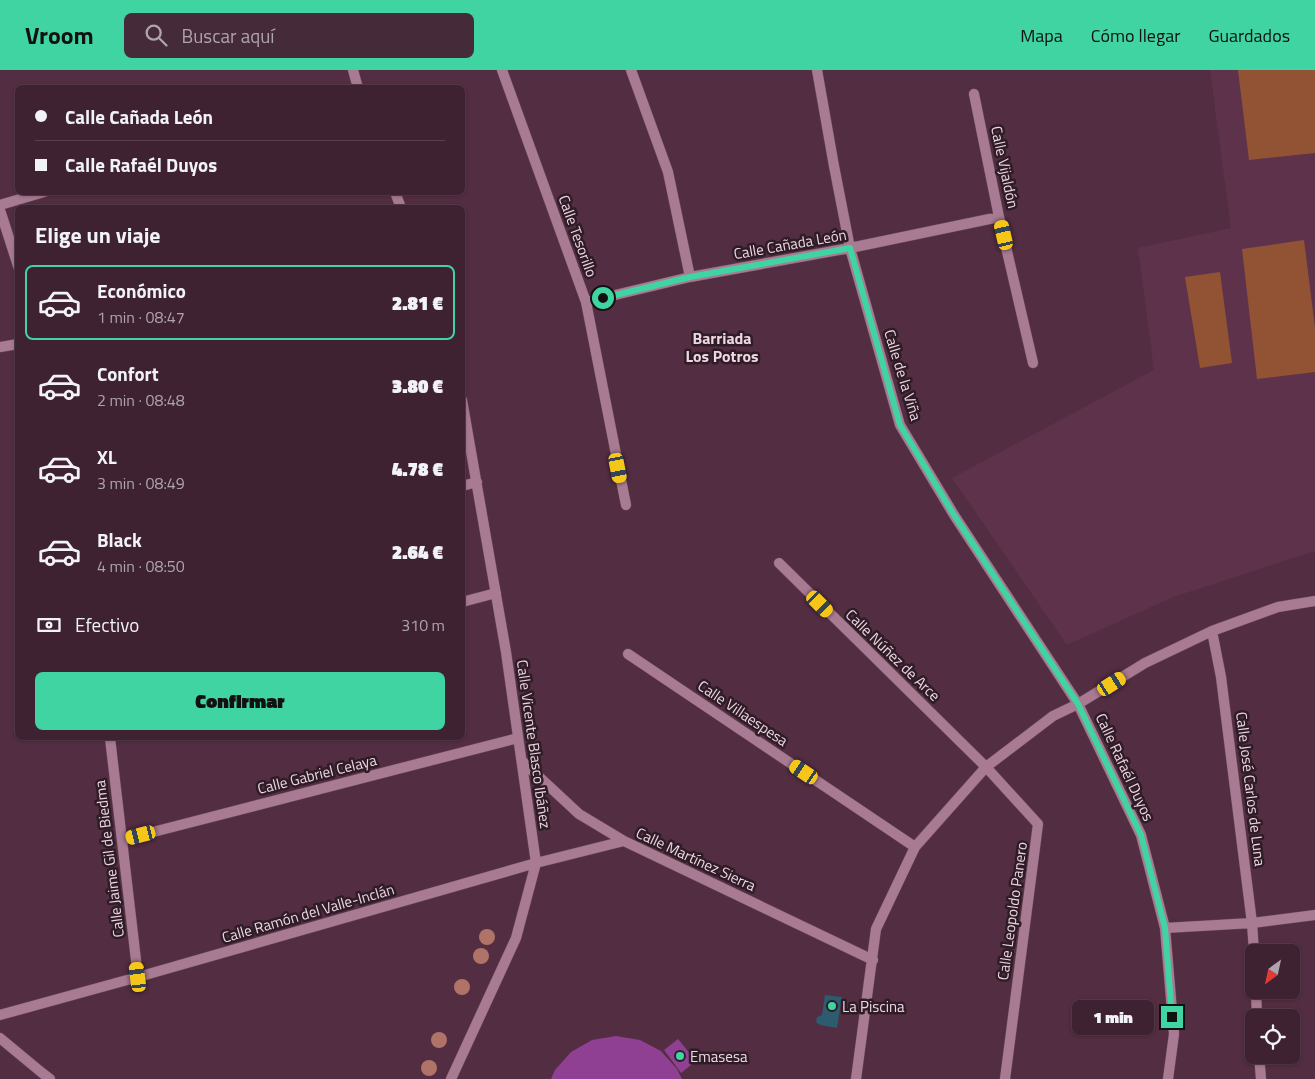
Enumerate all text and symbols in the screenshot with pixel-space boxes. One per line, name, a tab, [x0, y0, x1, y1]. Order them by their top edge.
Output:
search box	[124, 13, 474, 58]
text: Vroom	[25, 17, 94, 53]
icon: search	[142, 21, 170, 49]
text: Buscar aquí	[182, 21, 275, 50]
text: Mapa	[1020, 22, 1063, 49]
text: Cómo llegar	[1091, 22, 1180, 49]
text: Guardados	[1208, 22, 1290, 49]
text: Calle Cañada León	[65, 102, 213, 131]
street label: Calle Vijaldón	[985, 124, 1025, 210]
text: Calle Rafaél Duyos	[65, 150, 217, 179]
street label: Calle Tesorillo	[553, 192, 604, 280]
text: Elige un viaje	[35, 218, 161, 252]
car	[993, 219, 1014, 251]
street label: Calle Cañada León	[732, 223, 848, 265]
text: Económico	[97, 276, 186, 305]
icon: car	[37, 280, 82, 325]
route start	[592, 287, 614, 309]
text: 2.81 €	[392, 288, 443, 317]
text: 1 min · 08:47	[97, 305, 185, 329]
district label: Barriada Los Potros	[686, 326, 758, 368]
street label: Calle de la Viña	[878, 327, 928, 424]
text: Confort	[97, 359, 159, 388]
icon: car	[37, 363, 82, 408]
text: 3.80 €	[392, 371, 443, 400]
text: 2 min · 08:48	[97, 388, 185, 412]
text: XL	[97, 442, 117, 471]
icon: car	[37, 446, 82, 491]
car	[607, 452, 628, 484]
text: 4.78 €	[392, 454, 443, 483]
text: 3 min · 08:49	[97, 471, 185, 495]
text: Black	[97, 525, 142, 554]
icon: car	[37, 529, 82, 574]
text: 2.64 €	[392, 537, 443, 566]
text: 4 min · 08:50	[97, 554, 185, 578]
car	[804, 588, 835, 620]
street label: Calle Núñez de Arce	[840, 604, 946, 706]
text: Efectivo	[75, 610, 139, 639]
icon: cash	[35, 611, 63, 639]
text: 310 m	[401, 613, 445, 637]
street label: Calle Vicente Blasco Ibáñez	[511, 658, 557, 830]
car	[1095, 670, 1128, 698]
button: Confirmar	[35, 672, 445, 730]
street label: Calle Villaespesa	[693, 674, 793, 752]
street label: Calle Rafaél Duyos	[1090, 709, 1160, 825]
street label: Calle José Carlos de Luna	[1230, 710, 1272, 868]
street label: Calle Gabriel Celaya	[255, 748, 379, 800]
car	[787, 757, 820, 787]
street label: Calle Jaime Gil de Biedma	[88, 779, 130, 939]
street label: Calle Martínez Sierra	[632, 821, 760, 897]
car	[124, 824, 157, 846]
street label: Calle Leopoldo Panero	[991, 840, 1033, 982]
street label: Calle Ramón del Valle-Inclán	[219, 877, 397, 949]
north arrow	[1245, 944, 1300, 999]
map controls	[1245, 944, 1300, 1064]
car	[128, 961, 147, 993]
place label: La Piscina	[842, 995, 905, 1018]
marker: La Piscina	[826, 1000, 838, 1012]
callout: 1 min	[1072, 1000, 1154, 1034]
text: 1 min	[1093, 1005, 1133, 1029]
route end	[1161, 1006, 1183, 1028]
button: locate	[1245, 1009, 1300, 1064]
place label: Emasesa	[690, 1045, 748, 1068]
marker: Emasesa	[674, 1050, 686, 1062]

